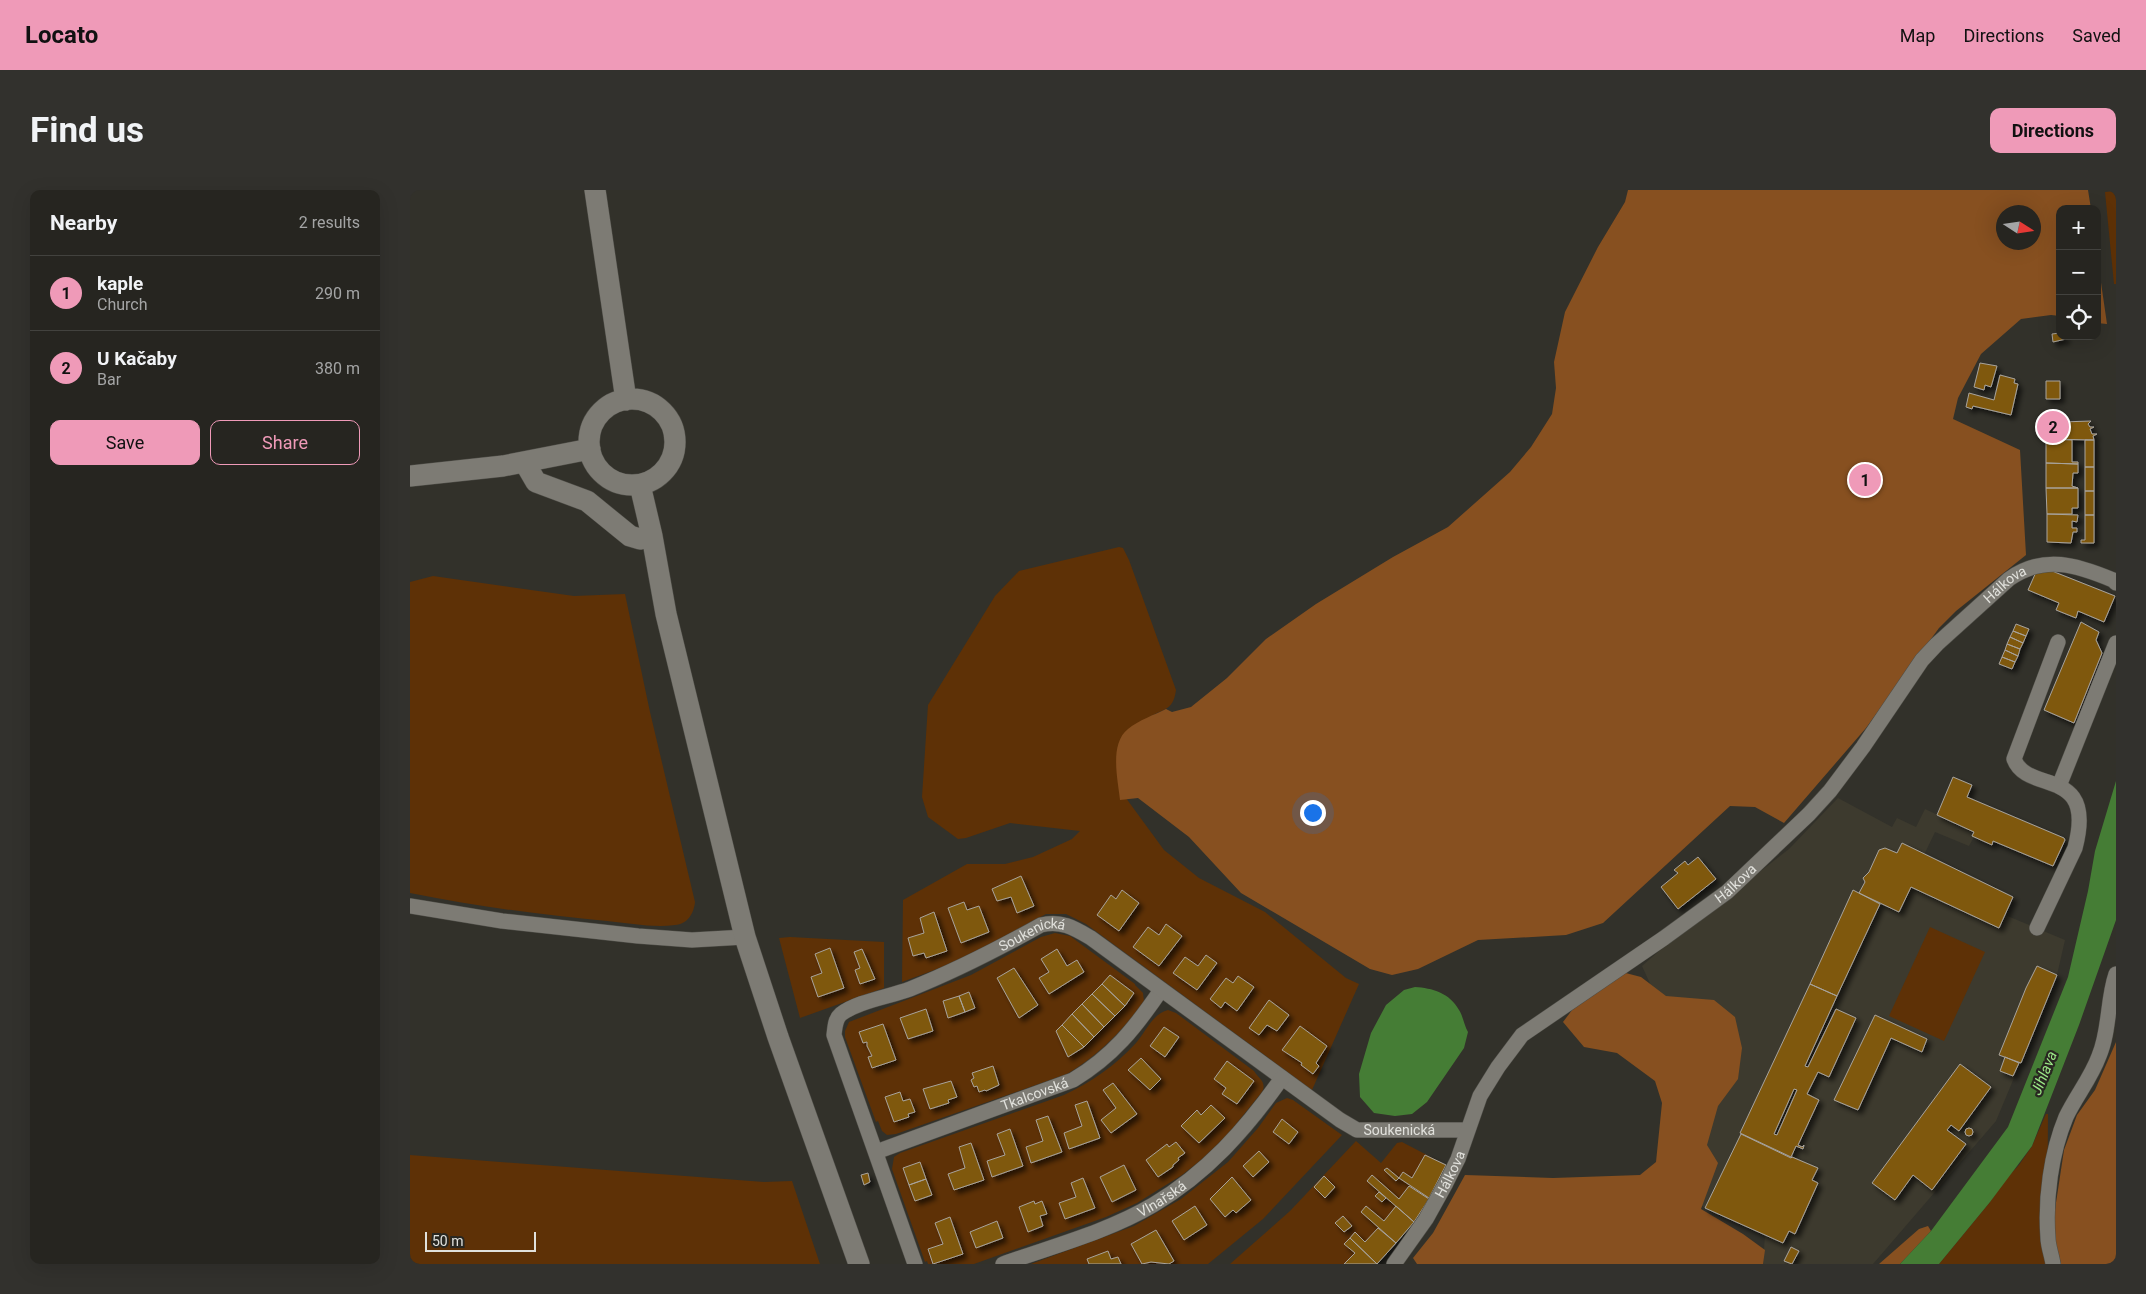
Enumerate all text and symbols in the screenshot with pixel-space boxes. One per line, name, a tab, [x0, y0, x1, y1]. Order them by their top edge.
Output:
text: Locato	[25, 21, 98, 49]
text: Map	[1900, 25, 1935, 46]
text: Directions	[1963, 25, 2044, 46]
text: Saved	[2072, 25, 2121, 46]
button: Directions	[1990, 108, 2116, 153]
text: Find us	[30, 110, 144, 151]
north arrow	[1996, 205, 2041, 250]
map controls	[2056, 205, 2101, 340]
button: +	[2056, 205, 2101, 250]
text: Nearby	[50, 211, 117, 235]
text: 2 results	[299, 213, 360, 232]
button: −	[2056, 250, 2101, 295]
text: kaple	[97, 272, 143, 295]
text: 1	[61, 284, 71, 303]
text: 290 m	[315, 284, 360, 303]
text: Church	[97, 295, 148, 314]
button: locate	[2056, 295, 2101, 340]
text: U Kačaby	[97, 347, 177, 370]
text: 2	[61, 359, 71, 378]
text: 380 m	[315, 359, 360, 378]
text: Bar	[97, 370, 121, 389]
pin: 2	[2037, 408, 2069, 446]
button: Save	[50, 420, 200, 465]
button: Share	[210, 420, 360, 465]
pin: 1	[1849, 461, 1881, 499]
street label: Hálkova	[1980, 562, 2029, 606]
your location	[1300, 800, 1326, 826]
street label: Hálkova	[1712, 861, 1759, 906]
street label: Soukenická	[996, 915, 1067, 954]
water label: Jihlava	[2027, 1048, 2061, 1098]
street label: Tkalcovská	[999, 1074, 1071, 1114]
street label: Soukenická	[1364, 1122, 1435, 1138]
street label: Hálkova	[1431, 1149, 1468, 1200]
street label: Vlnařská	[1135, 1178, 1189, 1220]
scale bar	[425, 1229, 536, 1252]
text: 50 m	[432, 1233, 464, 1249]

